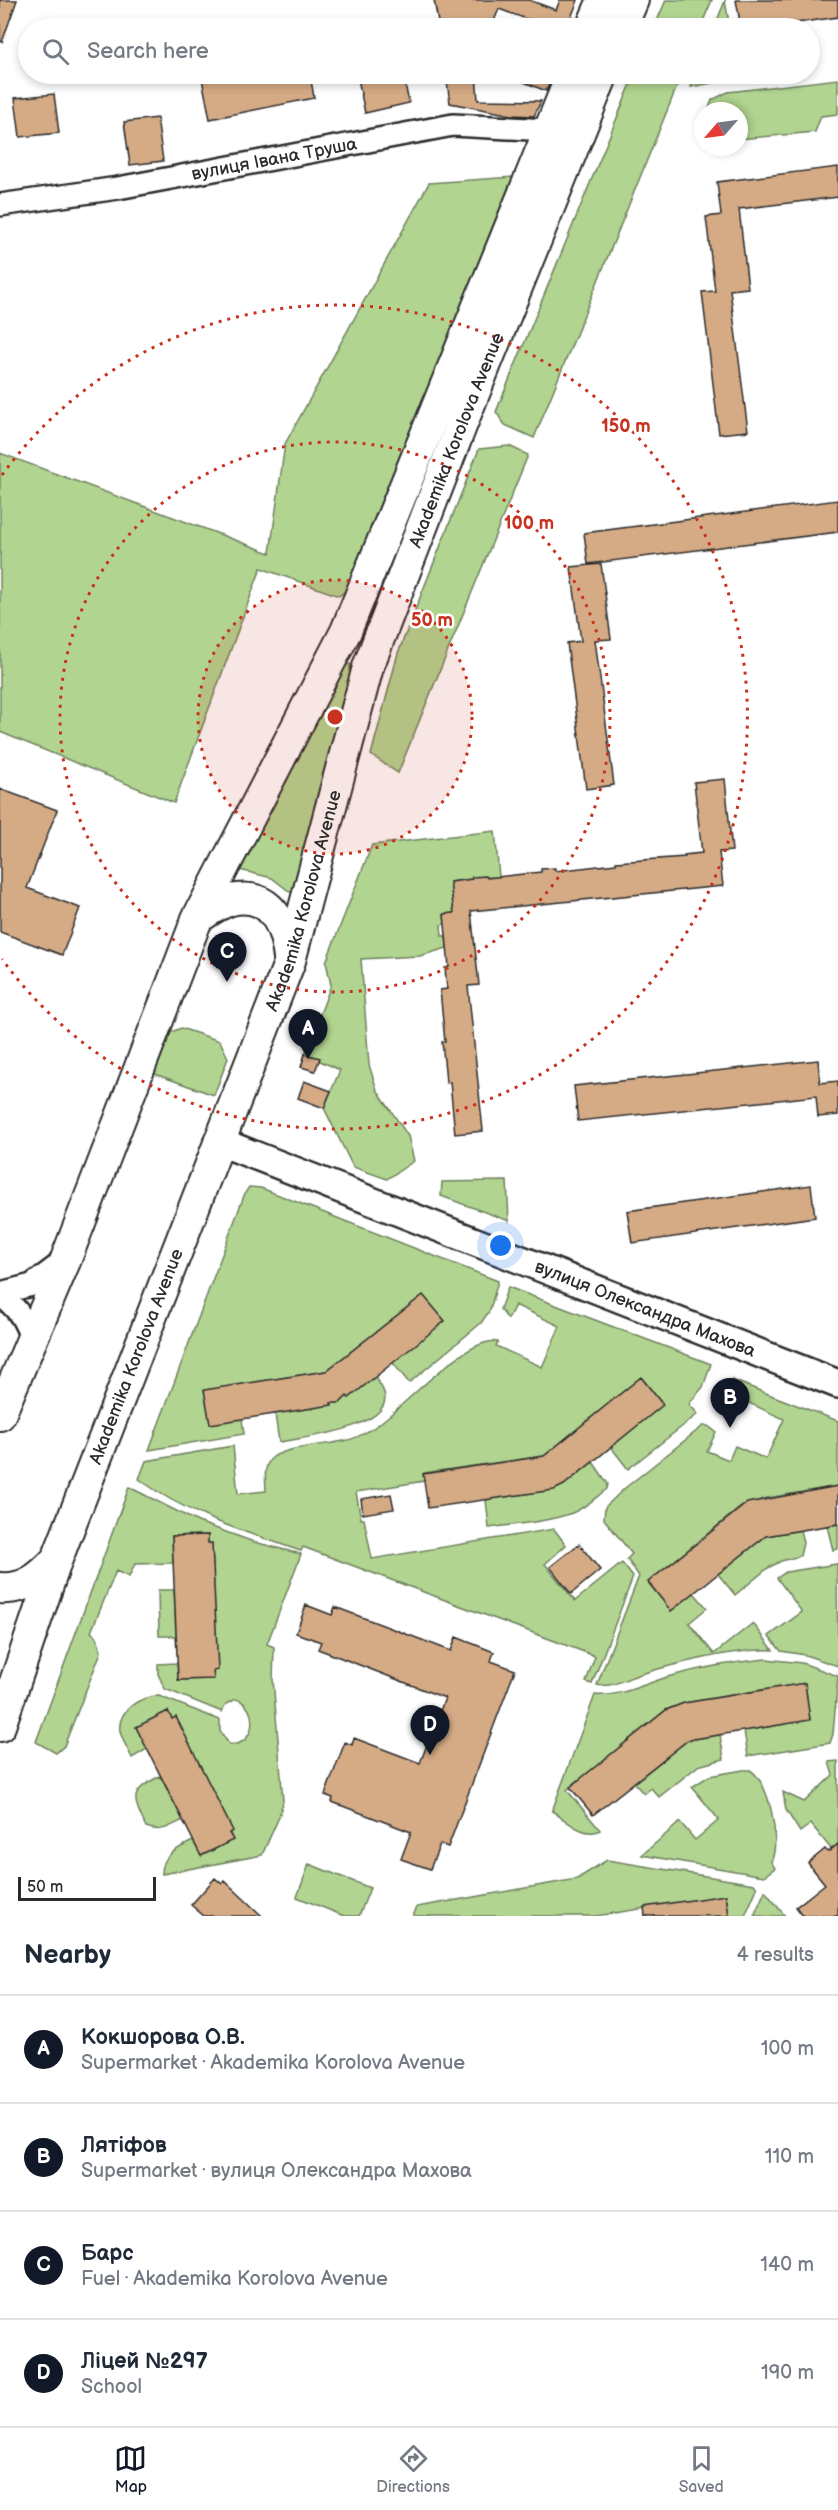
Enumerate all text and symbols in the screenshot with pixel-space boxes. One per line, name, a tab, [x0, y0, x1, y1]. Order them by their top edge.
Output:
search box	[18, 18, 820, 84]
icon: search	[39, 35, 72, 68]
text: Search here	[87, 38, 209, 65]
north arrow	[694, 102, 748, 156]
street label: вулиця Івана Труша	[190, 133, 359, 184]
street label: Akademika Korolova Avenue	[405, 329, 508, 551]
text: 150 m	[601, 416, 651, 437]
text: 100 m	[504, 513, 554, 534]
text: 50 m	[411, 610, 453, 631]
centre of rings	[325, 707, 345, 727]
street label: Akademika Korolova Avenue	[261, 787, 345, 1014]
pin: C	[208, 932, 246, 982]
pin: A	[288, 1010, 328, 1059]
your location	[486, 1231, 515, 1260]
street label: Akademika Korolova Avenue	[85, 1245, 188, 1467]
street label: вулиця Олександра Махова	[532, 1256, 759, 1361]
pin: B	[710, 1378, 750, 1428]
pin: D	[410, 1706, 450, 1755]
scale bar	[18, 1874, 156, 1902]
text: 50 m	[27, 1878, 63, 1897]
text: Nearby	[24, 1940, 111, 1971]
text: 4 results	[736, 1943, 814, 1967]
text: Кокшорова О.В.	[81, 2024, 245, 2051]
text: A	[37, 2037, 50, 2061]
text: 100 m	[761, 2037, 814, 2061]
text: Supermarket · Akademika Korolova Avenue	[81, 2051, 465, 2075]
text: Лятіфов	[81, 2132, 167, 2159]
text: B	[36, 2145, 51, 2169]
text: 110 m	[765, 2145, 814, 2169]
text: Supermarket · вулиця Олександра Махова	[81, 2159, 472, 2183]
text: Барс	[81, 2240, 134, 2267]
text: C	[36, 2253, 51, 2277]
text: 140 m	[760, 2253, 814, 2277]
text: Fuel · Akademika Korolova Avenue	[81, 2267, 388, 2291]
text: Ліцей №297	[81, 2348, 208, 2375]
text: D	[37, 2361, 50, 2385]
text: 190 m	[761, 2361, 814, 2385]
text: School	[81, 2375, 142, 2399]
tab: Map	[114, 2442, 147, 2497]
tab: Directions	[376, 2442, 450, 2497]
tab: Saved	[679, 2442, 724, 2497]

